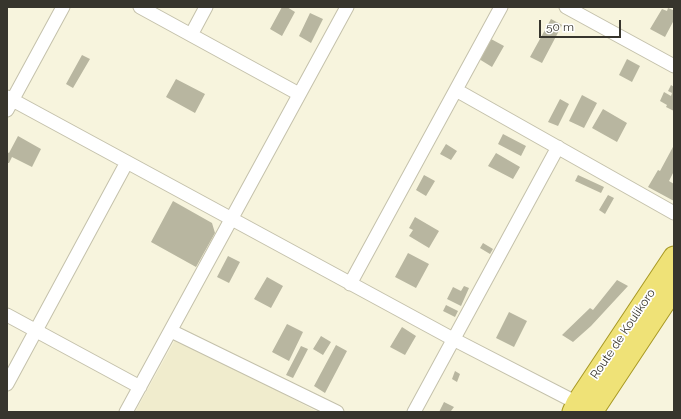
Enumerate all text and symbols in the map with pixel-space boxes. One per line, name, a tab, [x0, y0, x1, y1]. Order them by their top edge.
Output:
scale bar	[541, 12, 623, 38]
text: 50 m	[546, 20, 574, 34]
street label: Route de Koulikoro	[588, 286, 658, 382]

